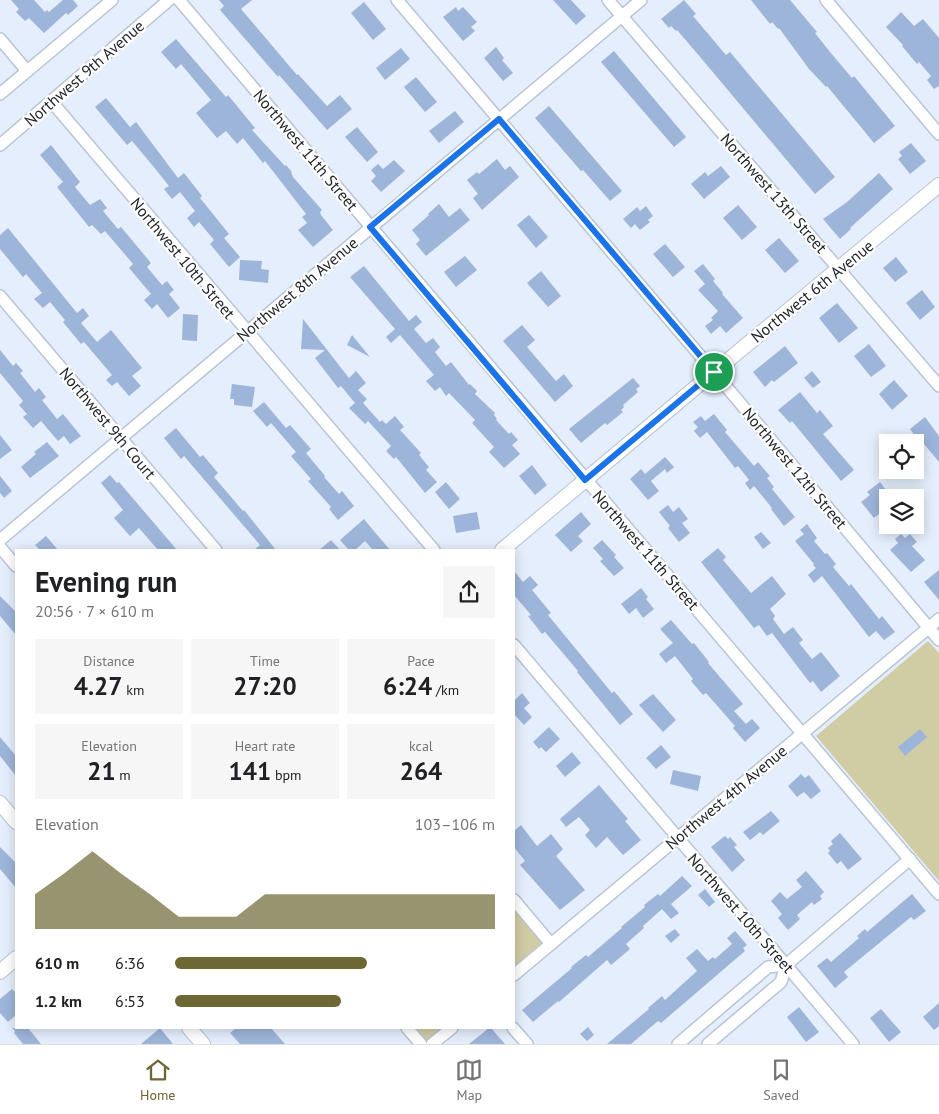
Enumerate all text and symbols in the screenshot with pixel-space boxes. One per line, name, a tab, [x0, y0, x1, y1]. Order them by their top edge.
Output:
street label: Northwest 9th Avenue	[20, 16, 148, 130]
street label: Northwest 11th Street	[249, 85, 363, 215]
street label: Northwest 13th Street	[716, 129, 832, 257]
street label: Northwest 10th Street	[126, 193, 240, 323]
street label: Northwest 8th Avenue	[232, 232, 362, 346]
street label: Northwest 6th Avenue	[747, 235, 877, 347]
pin	[693, 351, 735, 393]
icon: arrive	[700, 358, 728, 386]
street label: Northwest 9th Court	[55, 363, 161, 483]
street label: Northwest 12th Street	[738, 403, 852, 533]
map controls	[879, 434, 924, 534]
button: locate	[879, 434, 924, 479]
street label: Northwest 11th Street	[588, 486, 704, 614]
button: layers	[879, 489, 924, 534]
text: Evening run	[35, 563, 177, 600]
button: share	[443, 566, 495, 618]
text: 20:56 · 7 × 610 m	[35, 601, 154, 621]
text: Distance	[83, 652, 135, 670]
text: Time	[250, 652, 280, 670]
text: Pace	[407, 652, 435, 670]
text: 4.27	[74, 670, 122, 702]
text: 27:20	[233, 670, 297, 702]
text: 6:24	[383, 670, 432, 702]
text: km	[122, 681, 144, 699]
text: /km	[432, 681, 459, 699]
text: Elevation	[81, 737, 137, 755]
text: Heart rate	[235, 737, 295, 755]
text: kcal	[409, 737, 433, 755]
street label: Northwest 4th Avenue	[661, 740, 791, 854]
text: 21	[87, 755, 116, 787]
text: 141	[229, 755, 271, 787]
text: 264	[400, 755, 442, 787]
text: m	[116, 766, 131, 784]
text: bpm	[271, 766, 301, 784]
text: Elevation	[35, 814, 99, 834]
text: 103–106 m	[415, 814, 495, 834]
street label: Northwest 10th Street	[683, 849, 799, 977]
text: 610 m	[35, 953, 79, 973]
text: 6:36	[115, 953, 145, 973]
text: 1.2 km	[35, 991, 82, 1011]
text: 6:53	[115, 991, 145, 1011]
tab: Home	[140, 1056, 175, 1104]
tab: Map	[455, 1056, 483, 1104]
tab: Saved	[763, 1056, 799, 1104]

